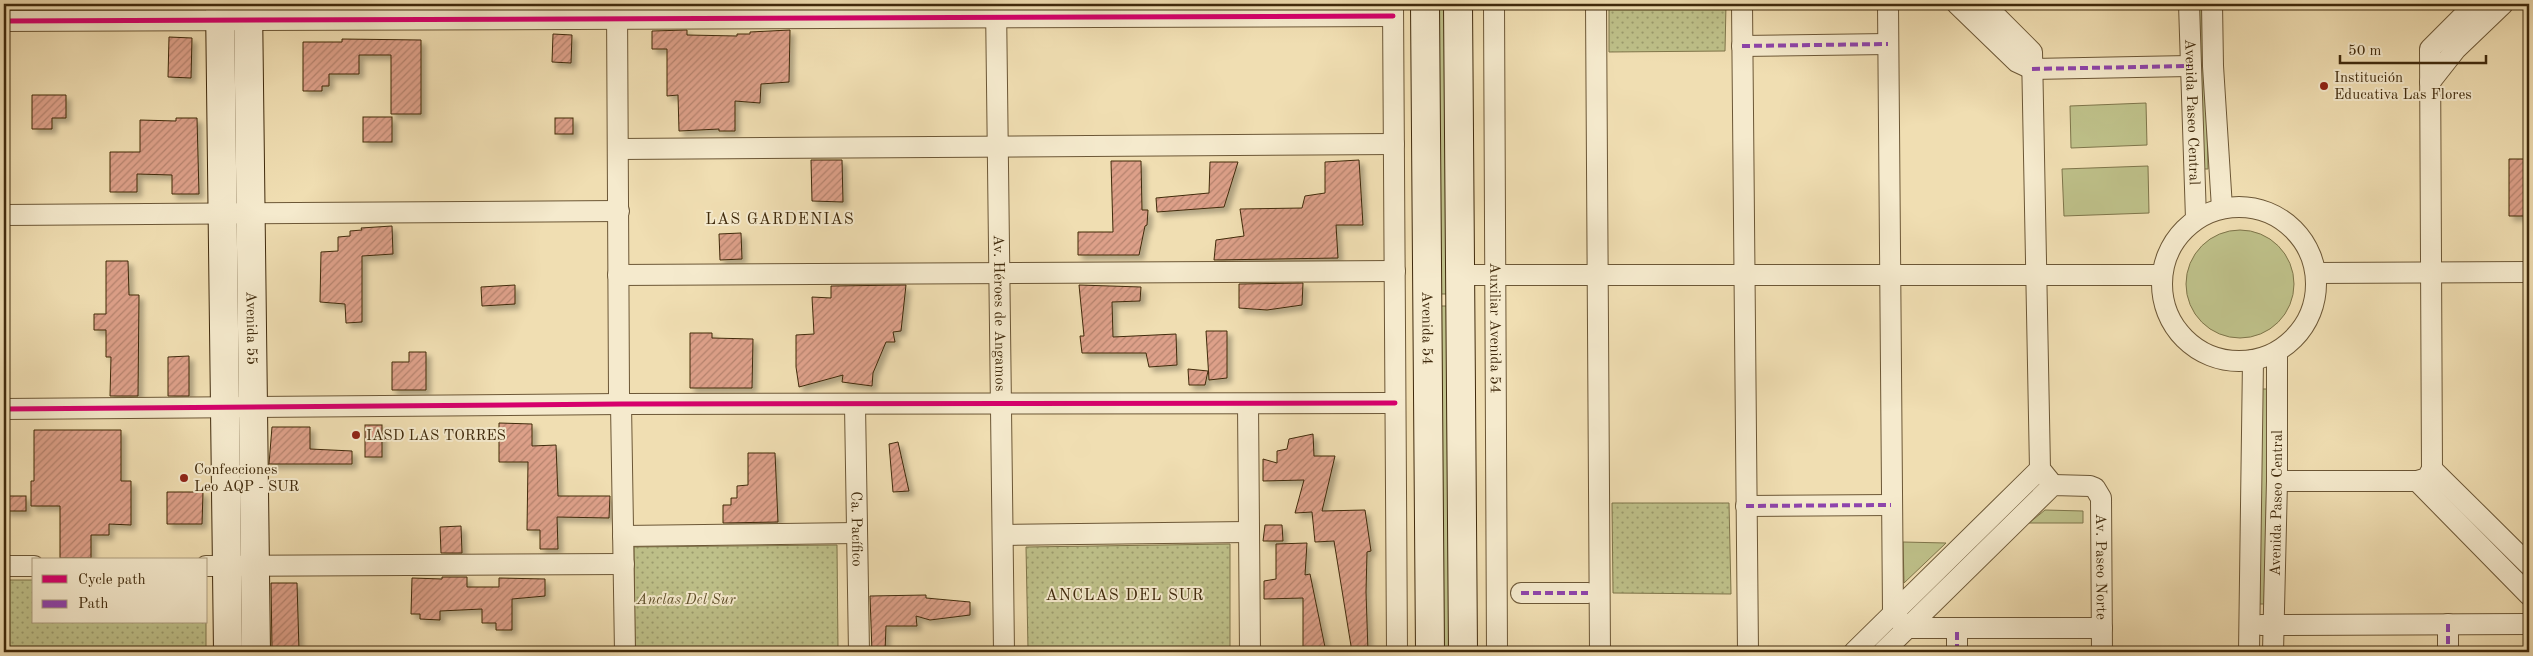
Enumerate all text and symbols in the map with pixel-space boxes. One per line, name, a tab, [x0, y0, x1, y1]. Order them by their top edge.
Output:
scale bar	[2340, 32, 2487, 64]
street label: Avenida Paseo Central	[2181, 39, 2201, 185]
text: 50 m	[2348, 44, 2382, 59]
place label: Institución Educativa Las Flores	[2334, 71, 2472, 103]
marker: Institución Educativa Las Flores	[2318, 80, 2330, 92]
district label: LAS GARDENIAS	[705, 212, 855, 228]
street label: Av. Héroes de Angamos	[990, 235, 1007, 391]
street label: Auxiliar Avenida 54	[1486, 262, 1502, 394]
street label: Avenida 55	[243, 291, 258, 365]
street label: Avenida 54	[1418, 291, 1434, 365]
marker: IASD LAS TORRES	[350, 429, 362, 441]
place label: IASD LAS TORRES	[366, 429, 506, 444]
street label: Avenida Paseo Central	[2269, 430, 2286, 576]
place label: Confecciones Leo AQP - SUR	[194, 463, 300, 495]
marker: Confecciones Leo AQP - SUR	[178, 472, 190, 484]
street label: Ca. Pacífico	[847, 491, 864, 567]
street label: Av. Paseo Norte	[2092, 513, 2108, 620]
legend	[32, 558, 208, 624]
text: Cycle path	[78, 573, 146, 588]
district label: ANCLAS DEL SUR	[1046, 588, 1204, 604]
park label: Anclas Del Sur	[635, 593, 736, 608]
text: Path	[78, 597, 108, 612]

